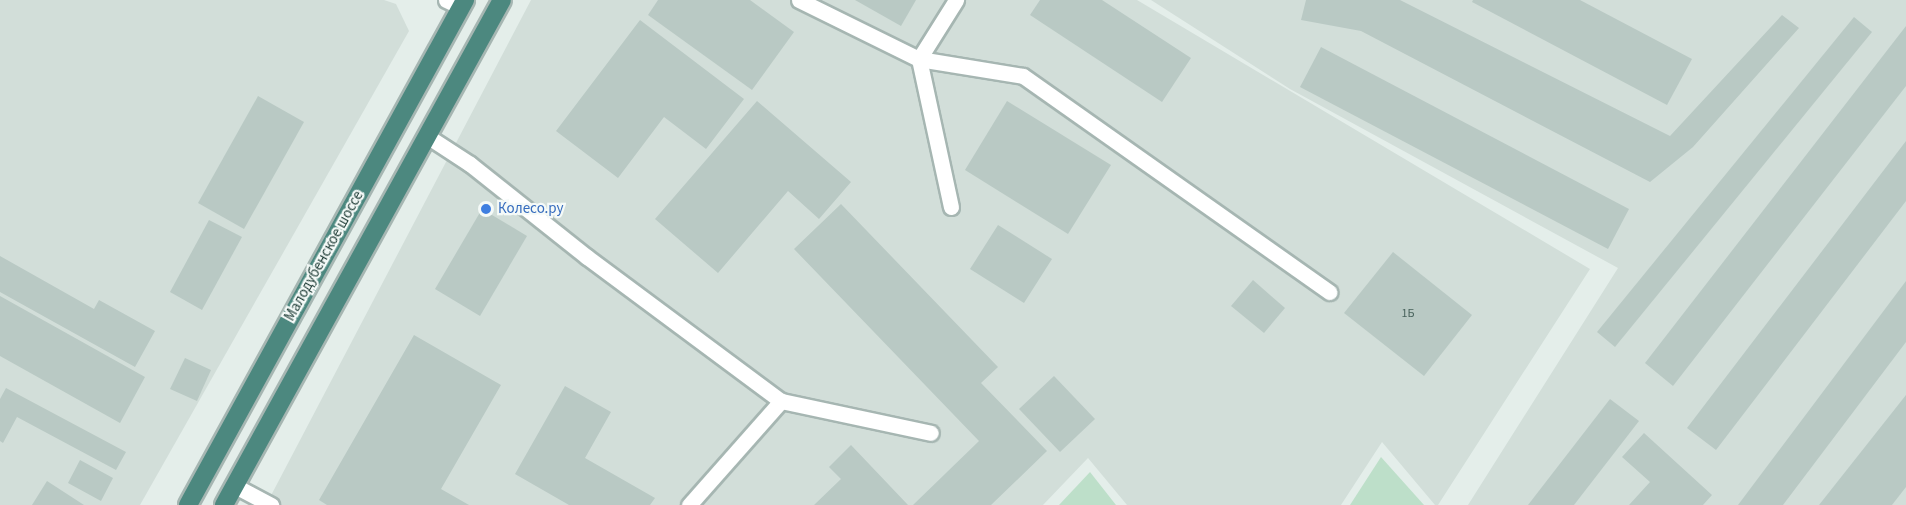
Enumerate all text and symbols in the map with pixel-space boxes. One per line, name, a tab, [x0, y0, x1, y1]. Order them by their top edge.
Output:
street label: Малодубенское шоссе	[281, 188, 367, 324]
place label: Колесо.ру	[498, 200, 564, 218]
marker: Колесо.ру	[479, 202, 493, 216]
house number: 1Б	[1402, 307, 1414, 321]

